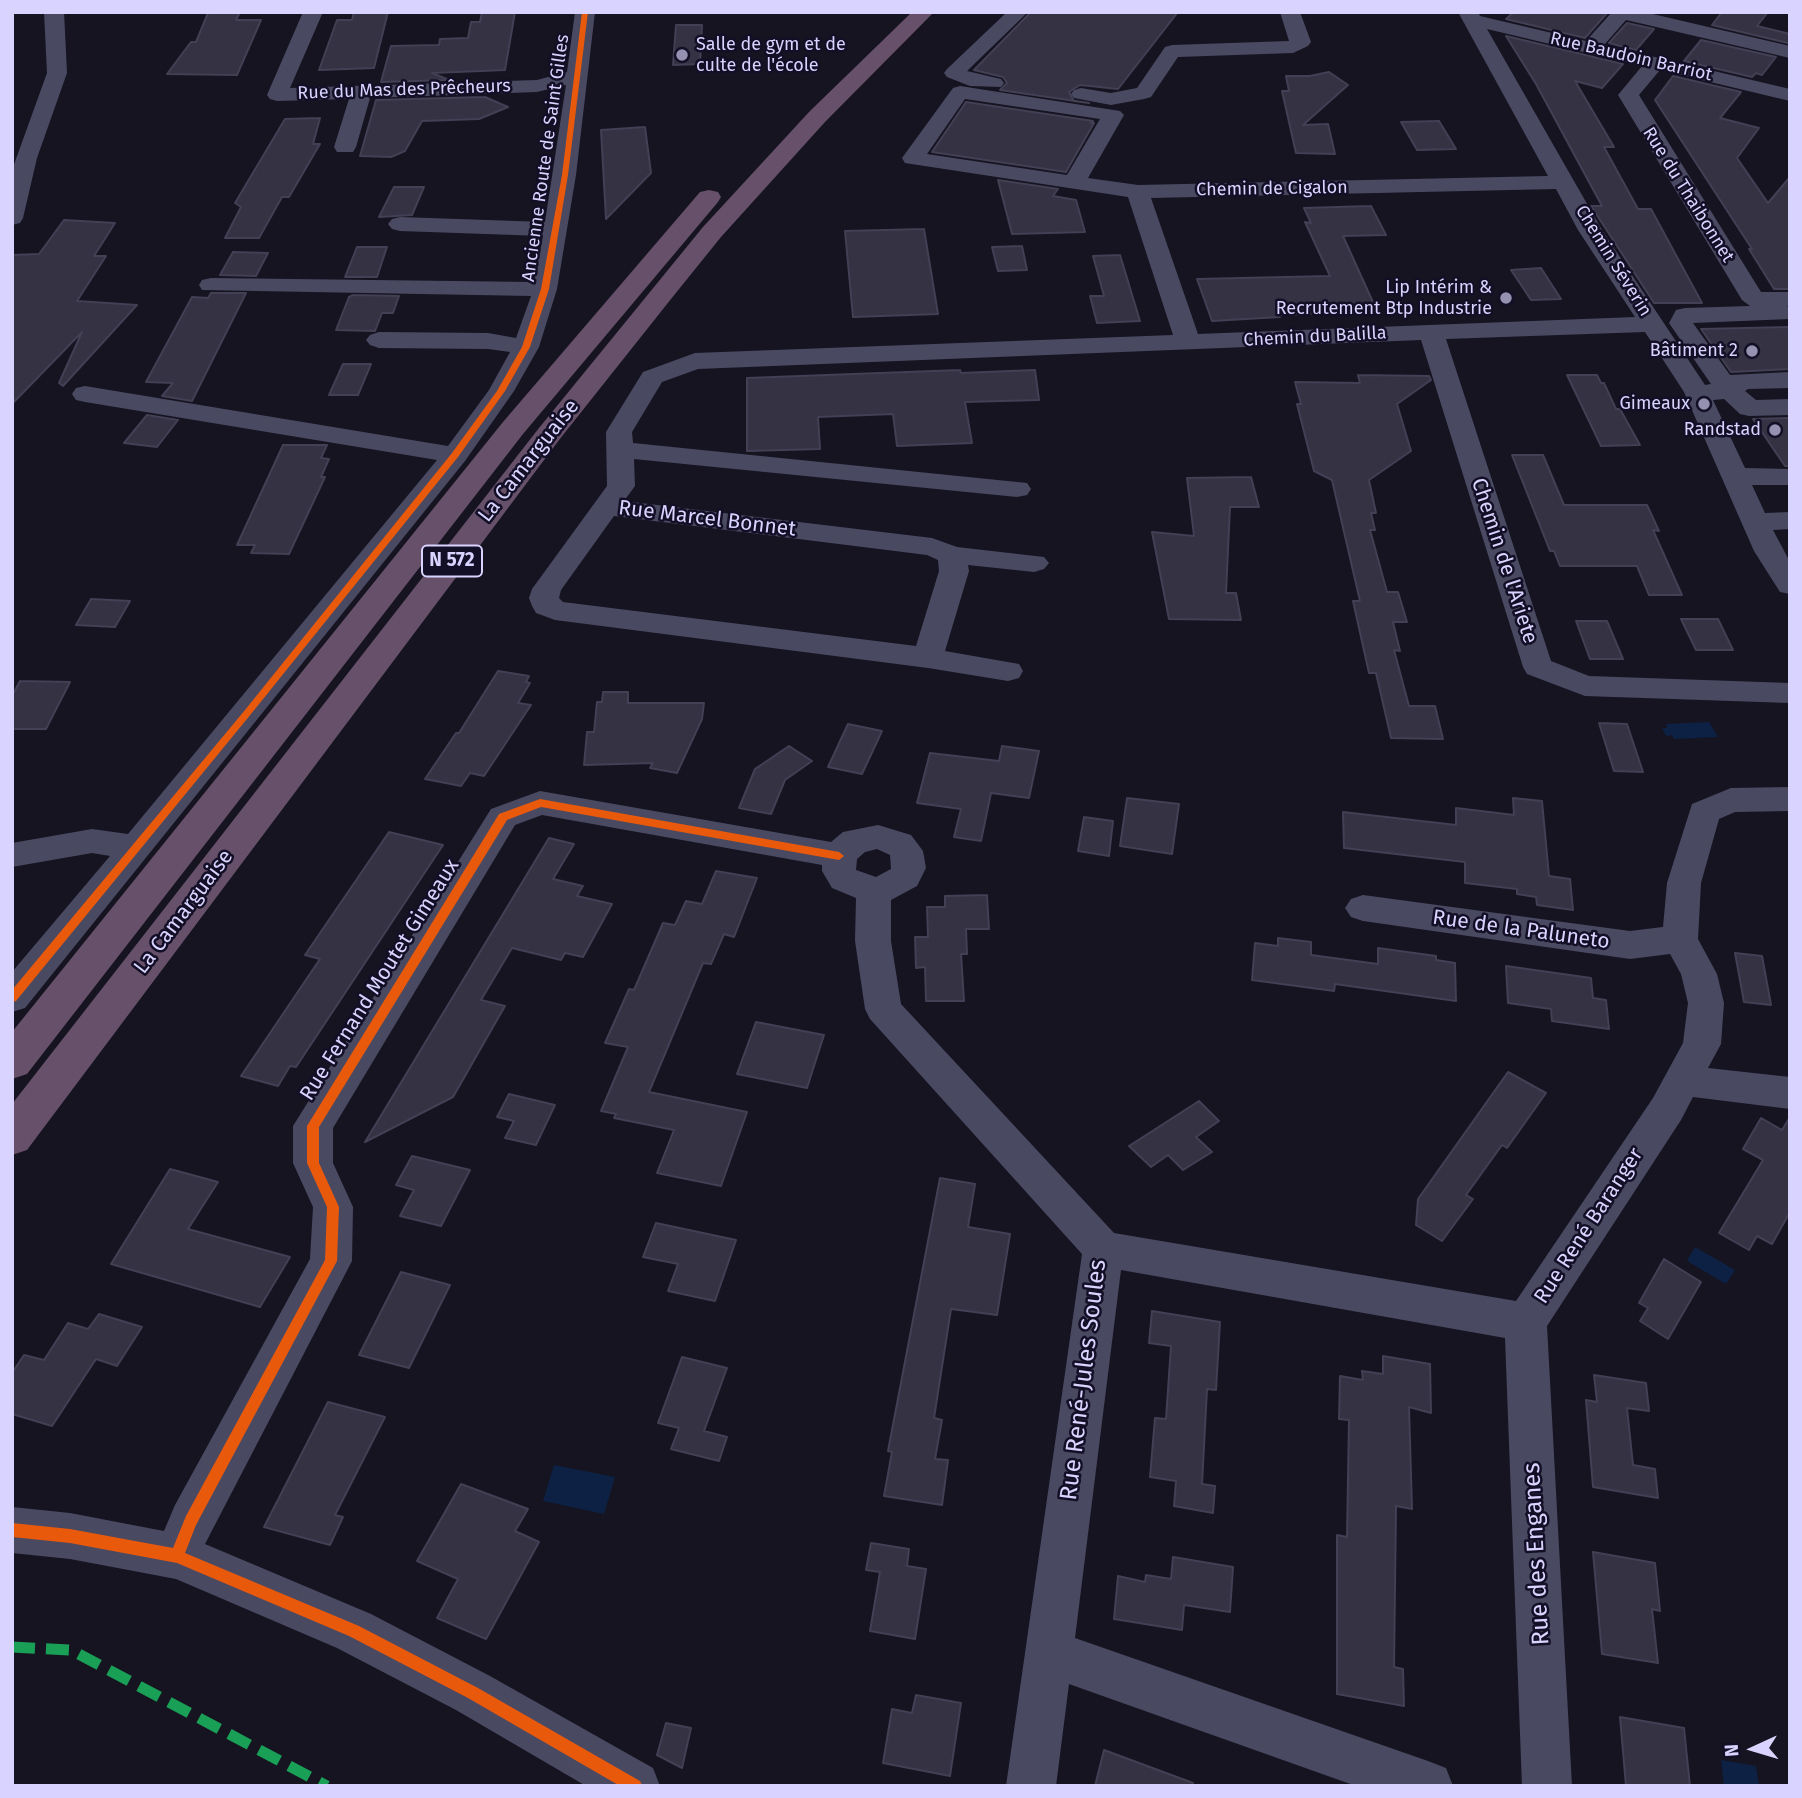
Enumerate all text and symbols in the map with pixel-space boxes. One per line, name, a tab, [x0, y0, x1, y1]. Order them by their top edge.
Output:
street label: Rue Baudoin Barriot	[1548, 28, 1714, 86]
street label: Ancienne Route de Saint Gilles	[518, 33, 574, 283]
place label: Salle de gym et de culte de l'école	[696, 34, 846, 76]
marker: Salle de gym et de culte de l'école	[674, 47, 690, 63]
street label: Rue du Mas des Prêcheurs	[297, 75, 511, 105]
street label: Rue du Thaibonnet	[1638, 123, 1738, 267]
street label: Chemin de Cigalon	[1196, 177, 1348, 201]
street label: Chemin Séverin	[1570, 202, 1656, 320]
place label: Lip Intérim & Recrutement Btp Industrie	[1276, 277, 1492, 320]
marker: Lip Intérim & Recrutement Btp Industrie	[1498, 290, 1514, 306]
street label: Chemin du Balilla	[1243, 322, 1387, 352]
place label: Bâtiment 2	[1650, 340, 1738, 362]
marker: Bâtiment 2	[1744, 343, 1760, 359]
place label: Gimeaux	[1620, 393, 1690, 415]
street label: La Camarguaise	[473, 395, 585, 527]
marker: Gimeaux	[1696, 396, 1712, 412]
place label: Randstad	[1684, 419, 1761, 441]
marker: Randstad	[1767, 422, 1783, 438]
street label: Chemin de l'Ariete	[1465, 475, 1543, 647]
street label: Rue Marcel Bonnet	[617, 496, 797, 542]
road number: N 572	[422, 546, 482, 576]
street label: La Camarguaise	[129, 845, 239, 979]
street label: Rue Fernand Moutet Gimeaux	[295, 855, 465, 1105]
street label: Rue de la Paluneto	[1431, 905, 1611, 955]
street label: Rue René Baranger	[1529, 1143, 1649, 1309]
street label: Rue René-Jules Soules	[1055, 1258, 1113, 1502]
street label: Rue des Enganes	[1518, 1462, 1556, 1646]
north arrow	[1718, 1714, 1788, 1784]
text: N	[1720, 1743, 1743, 1758]

